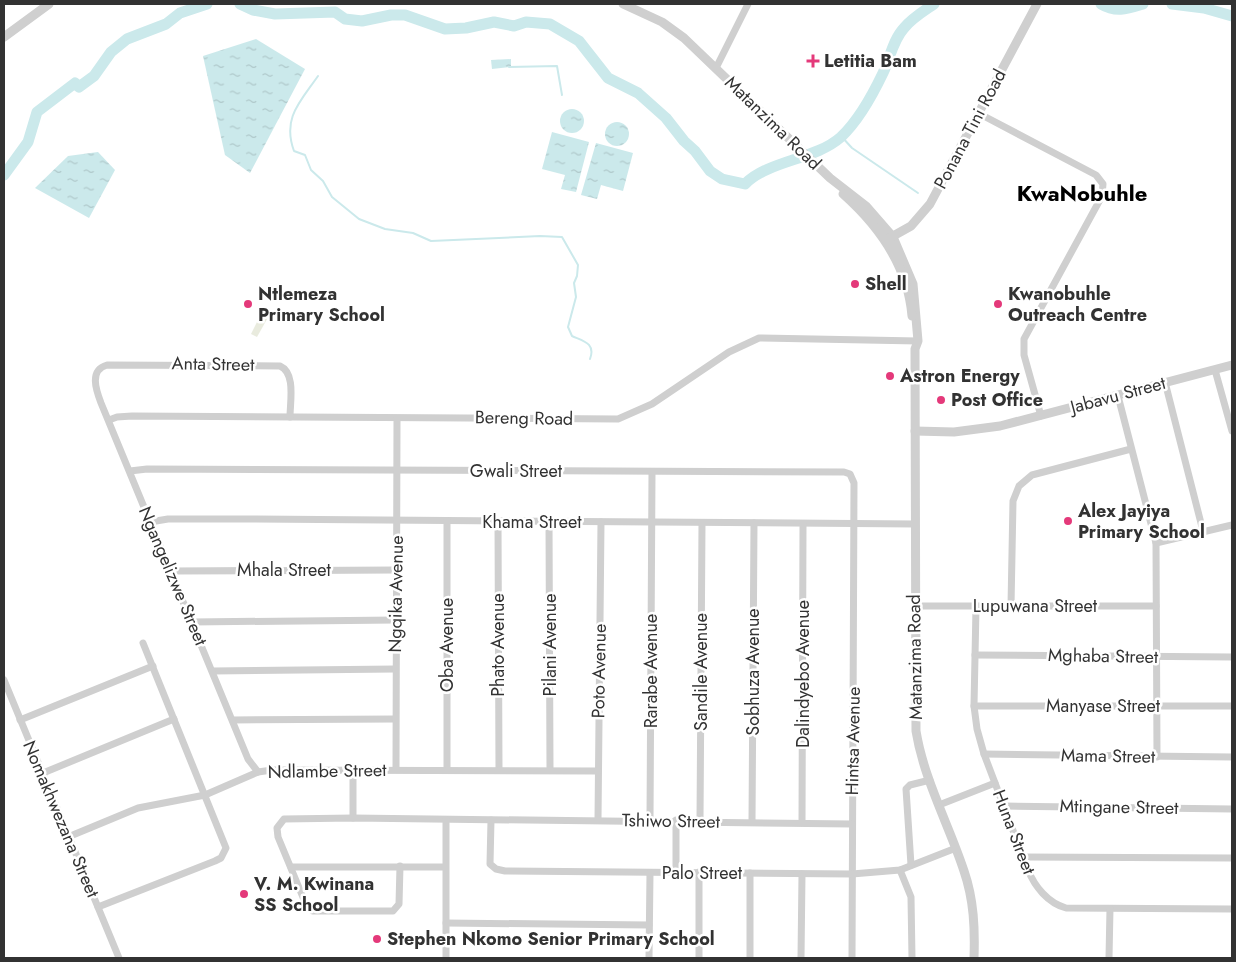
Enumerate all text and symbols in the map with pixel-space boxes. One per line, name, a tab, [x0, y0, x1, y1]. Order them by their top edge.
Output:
place label: Letitia Bam	[824, 48, 917, 74]
marker: Letitia Bam	[806, 54, 820, 68]
street label: Ponana Tini Road	[927, 65, 1013, 193]
street label: Matanzima Road	[719, 70, 827, 176]
district label: KwaNobuhle	[1017, 177, 1147, 209]
place label: Shell	[865, 271, 907, 297]
marker: Shell	[849, 278, 861, 290]
place label: Ntlemeza Primary School	[258, 281, 385, 328]
place label: Kwanobuhle Outreach Centre	[1008, 281, 1147, 328]
marker: Ntlemeza Primary School	[242, 298, 254, 310]
marker: Kwanobuhle Outreach Centre	[992, 298, 1004, 310]
street label: Anta Street	[171, 350, 255, 378]
place label: Astron Energy	[899, 363, 1020, 389]
marker: Astron Energy	[884, 370, 896, 382]
street label: Jabavu Street	[1066, 370, 1169, 421]
place label: Post Office	[951, 387, 1043, 413]
marker: Post Office	[935, 394, 947, 406]
street label: Bereng Road	[475, 404, 573, 432]
street label: Gwali Street	[470, 458, 563, 484]
place label: Alex Jayiya Primary School	[1077, 498, 1205, 545]
street label: Ngangelizwe Street	[132, 502, 214, 650]
street label: Khama Street	[482, 509, 582, 535]
marker: Alex Jayiya Primary School	[1062, 515, 1074, 527]
street label: Ngqika Avenue	[382, 535, 410, 653]
street label: Mhala Street	[237, 557, 332, 583]
street label: Phato Avenue	[485, 593, 511, 697]
street label: Lupuwana Street	[973, 593, 1098, 619]
street label: Pilani Avenue	[537, 594, 563, 696]
street label: Matanzima Road	[901, 594, 929, 720]
street label: Oba Avenue	[434, 598, 460, 692]
street label: Dalindyebo Avenue	[790, 600, 816, 748]
street label: Sobhuza Avenue	[740, 608, 766, 736]
street label: Sandile Avenue	[688, 613, 714, 731]
street label: Rarabe Avenue	[638, 614, 664, 728]
street label: Poto Avenue	[585, 623, 613, 719]
street label: Mghaba Street	[1048, 642, 1159, 670]
street label: Hintsa Avenue	[839, 686, 867, 796]
street label: Manyase Street	[1046, 693, 1161, 719]
street label: Nomakhwezana Street	[16, 737, 106, 902]
street label: Mama Street	[1061, 742, 1156, 770]
street label: Ndlambe Street	[267, 757, 387, 785]
street label: Huna Street	[986, 786, 1042, 879]
street label: Mtingane Street	[1059, 793, 1179, 821]
street label: Tshiwo Street	[622, 807, 721, 835]
street label: Palo Street	[662, 860, 743, 886]
place label: V. M. Kwinana SS School	[253, 871, 374, 918]
marker: V. M. Kwinana SS School	[238, 888, 250, 900]
place label: Stephen Nkomo Senior Primary School	[387, 926, 715, 952]
marker: Stephen Nkomo Senior Primary School	[371, 933, 383, 945]

